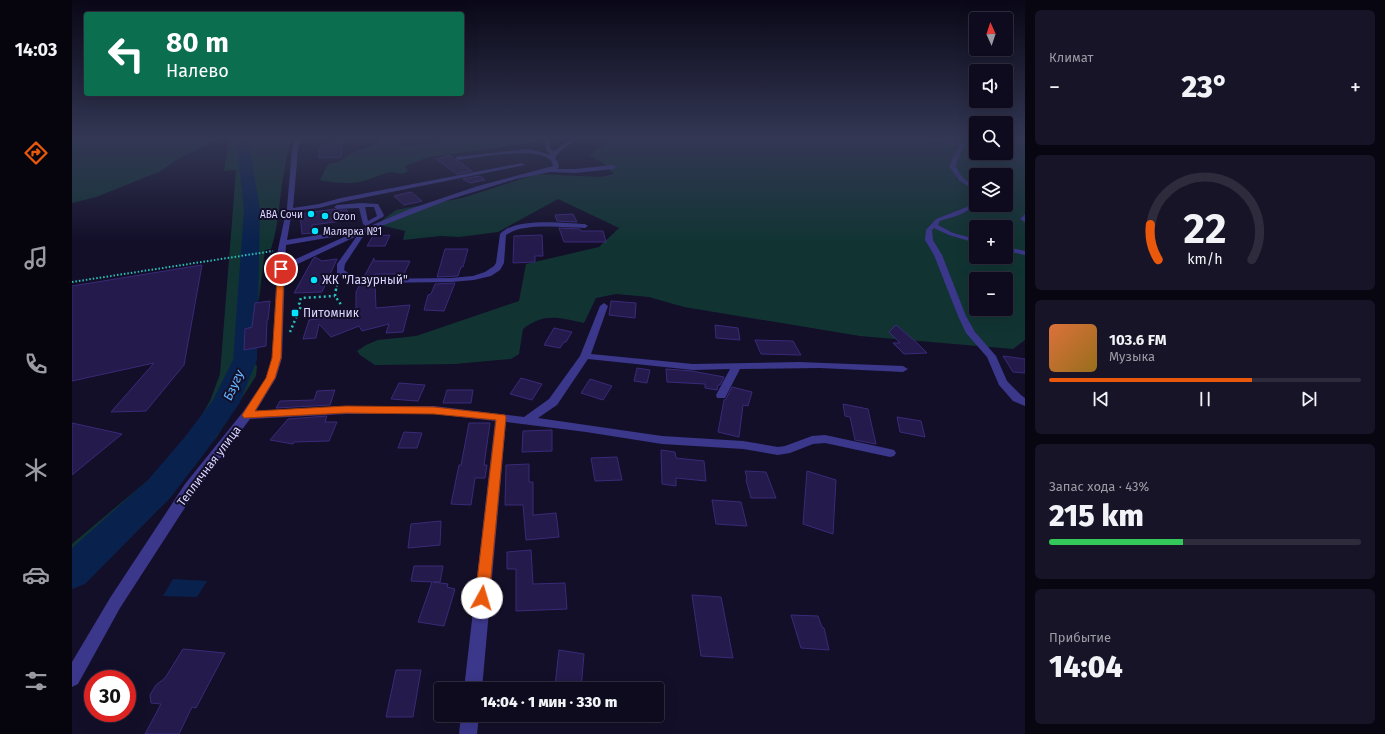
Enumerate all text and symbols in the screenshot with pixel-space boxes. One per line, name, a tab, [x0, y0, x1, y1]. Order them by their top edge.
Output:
north arrow	[969, 12, 1013, 56]
map controls	[969, 12, 1013, 316]
text: 80 m	[166, 26, 229, 59]
icon: left	[100, 28, 152, 80]
text: 14:03	[15, 39, 57, 61]
text: Климат	[1049, 50, 1093, 65]
text: Налево	[166, 60, 229, 82]
button: sound	[969, 64, 1013, 108]
text: 23°	[1182, 69, 1228, 105]
text: −	[1049, 74, 1060, 101]
text: +	[1350, 74, 1361, 101]
button: search	[969, 116, 1013, 160]
icon: directions	[22, 139, 50, 167]
button: layers	[969, 168, 1013, 212]
text: 22	[1183, 204, 1227, 254]
place label: АВА Сочи	[260, 209, 303, 221]
marker: АВА Сочи	[306, 209, 316, 219]
marker: Ozon	[320, 211, 330, 221]
place label: Ozon	[333, 211, 356, 223]
button: +	[969, 220, 1013, 264]
marker: Малярка №1	[310, 226, 320, 236]
place label: Малярка №1	[323, 226, 382, 238]
icon: music	[22, 244, 50, 272]
text: km/h	[1187, 251, 1223, 268]
pin	[264, 252, 298, 286]
icon: arrive	[270, 258, 292, 280]
button: −	[969, 272, 1013, 316]
place label: ЖК "Лазурный"	[322, 273, 408, 287]
marker: ЖК "Лазурный"	[309, 275, 319, 285]
place label: Питомник	[303, 306, 360, 320]
marker: Питомник	[290, 308, 300, 318]
text: 103.6 FM	[1109, 331, 1167, 349]
text: Музыка	[1109, 349, 1155, 364]
icon: phone	[22, 350, 50, 378]
water label: Бзугу	[220, 367, 247, 403]
icon: previous	[1090, 388, 1112, 410]
icon: pause	[1194, 388, 1216, 410]
icon: next	[1298, 388, 1320, 410]
street label: Тепличная улица	[174, 423, 244, 509]
icon: climate	[22, 456, 50, 484]
text: Запас хода · 43%	[1049, 479, 1149, 494]
text: 215 km	[1049, 498, 1144, 534]
icon: car	[22, 561, 50, 589]
position arrow	[461, 577, 503, 619]
text: Прибытие	[1049, 630, 1111, 645]
text: 14:04	[1049, 649, 1123, 685]
icon: filters	[22, 667, 50, 695]
speed limit sign: 30	[84, 670, 136, 722]
text: 14:04 · 1 мин · 330 m	[481, 693, 617, 711]

